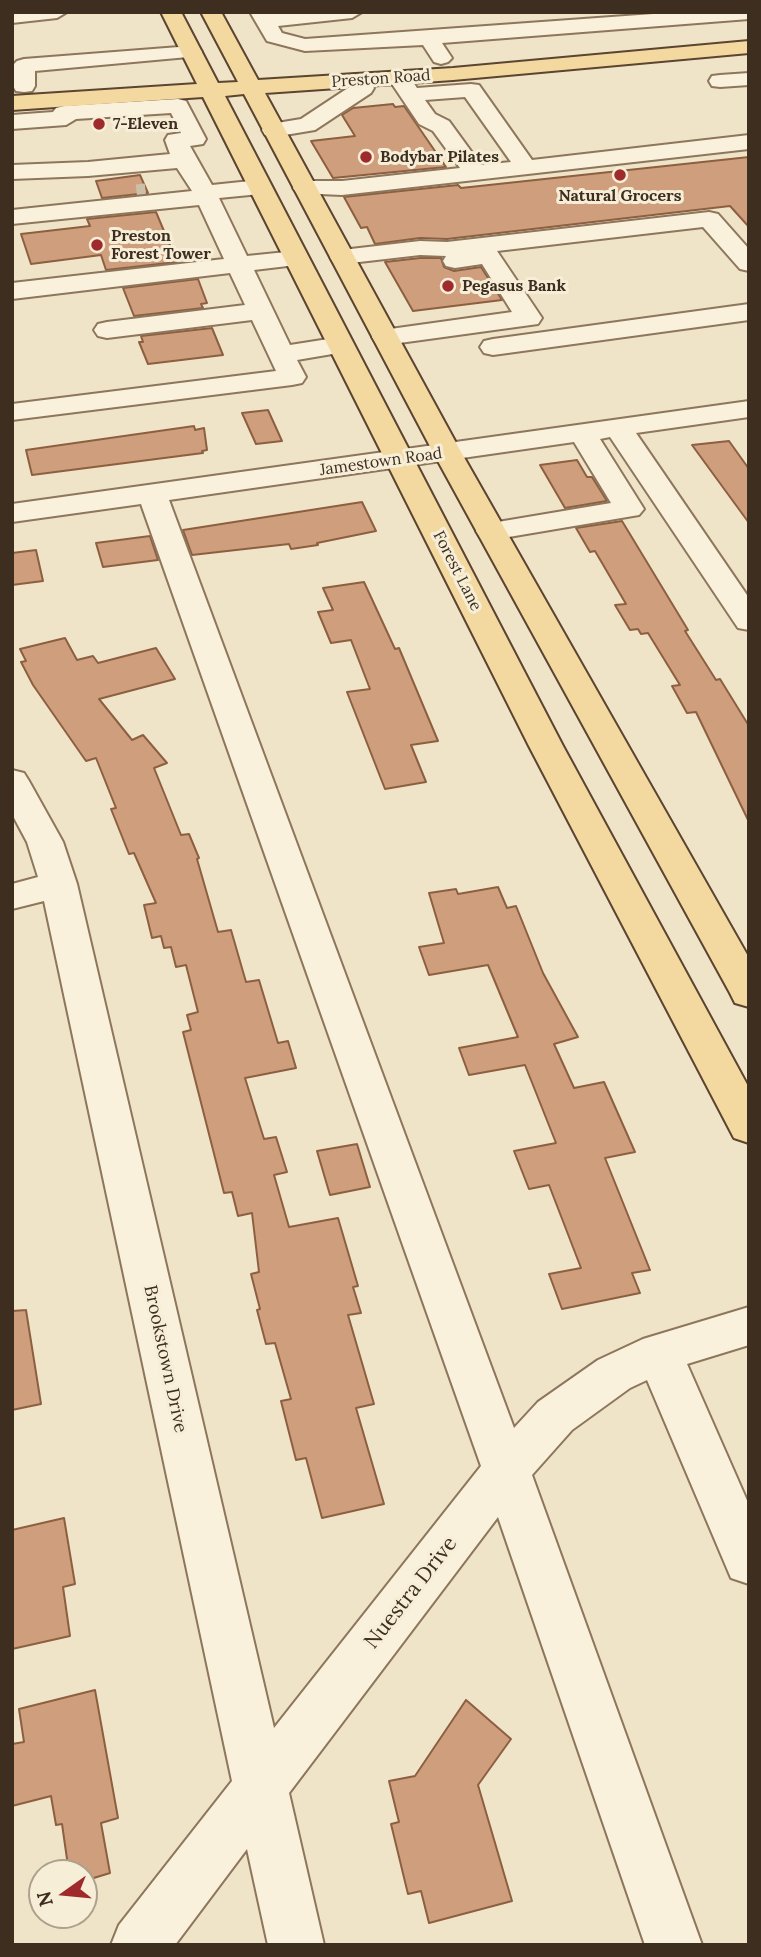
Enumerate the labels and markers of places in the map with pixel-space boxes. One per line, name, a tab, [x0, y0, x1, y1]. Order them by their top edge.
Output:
place label: 7-Eleven	[113, 114, 178, 134]
marker: 7-Eleven	[91, 116, 107, 132]
place label: Bodybar Pilates	[380, 147, 499, 167]
marker: Bodybar Pilates	[358, 149, 374, 165]
marker: Natural Grocers	[612, 167, 628, 183]
place label: Natural Grocers	[559, 186, 681, 206]
place label: Preston Forest Tower	[111, 226, 211, 264]
marker: Preston Forest Tower	[89, 237, 105, 253]
place label: Pegasus Bank	[462, 276, 566, 296]
marker: Pegasus Bank	[440, 278, 456, 294]

